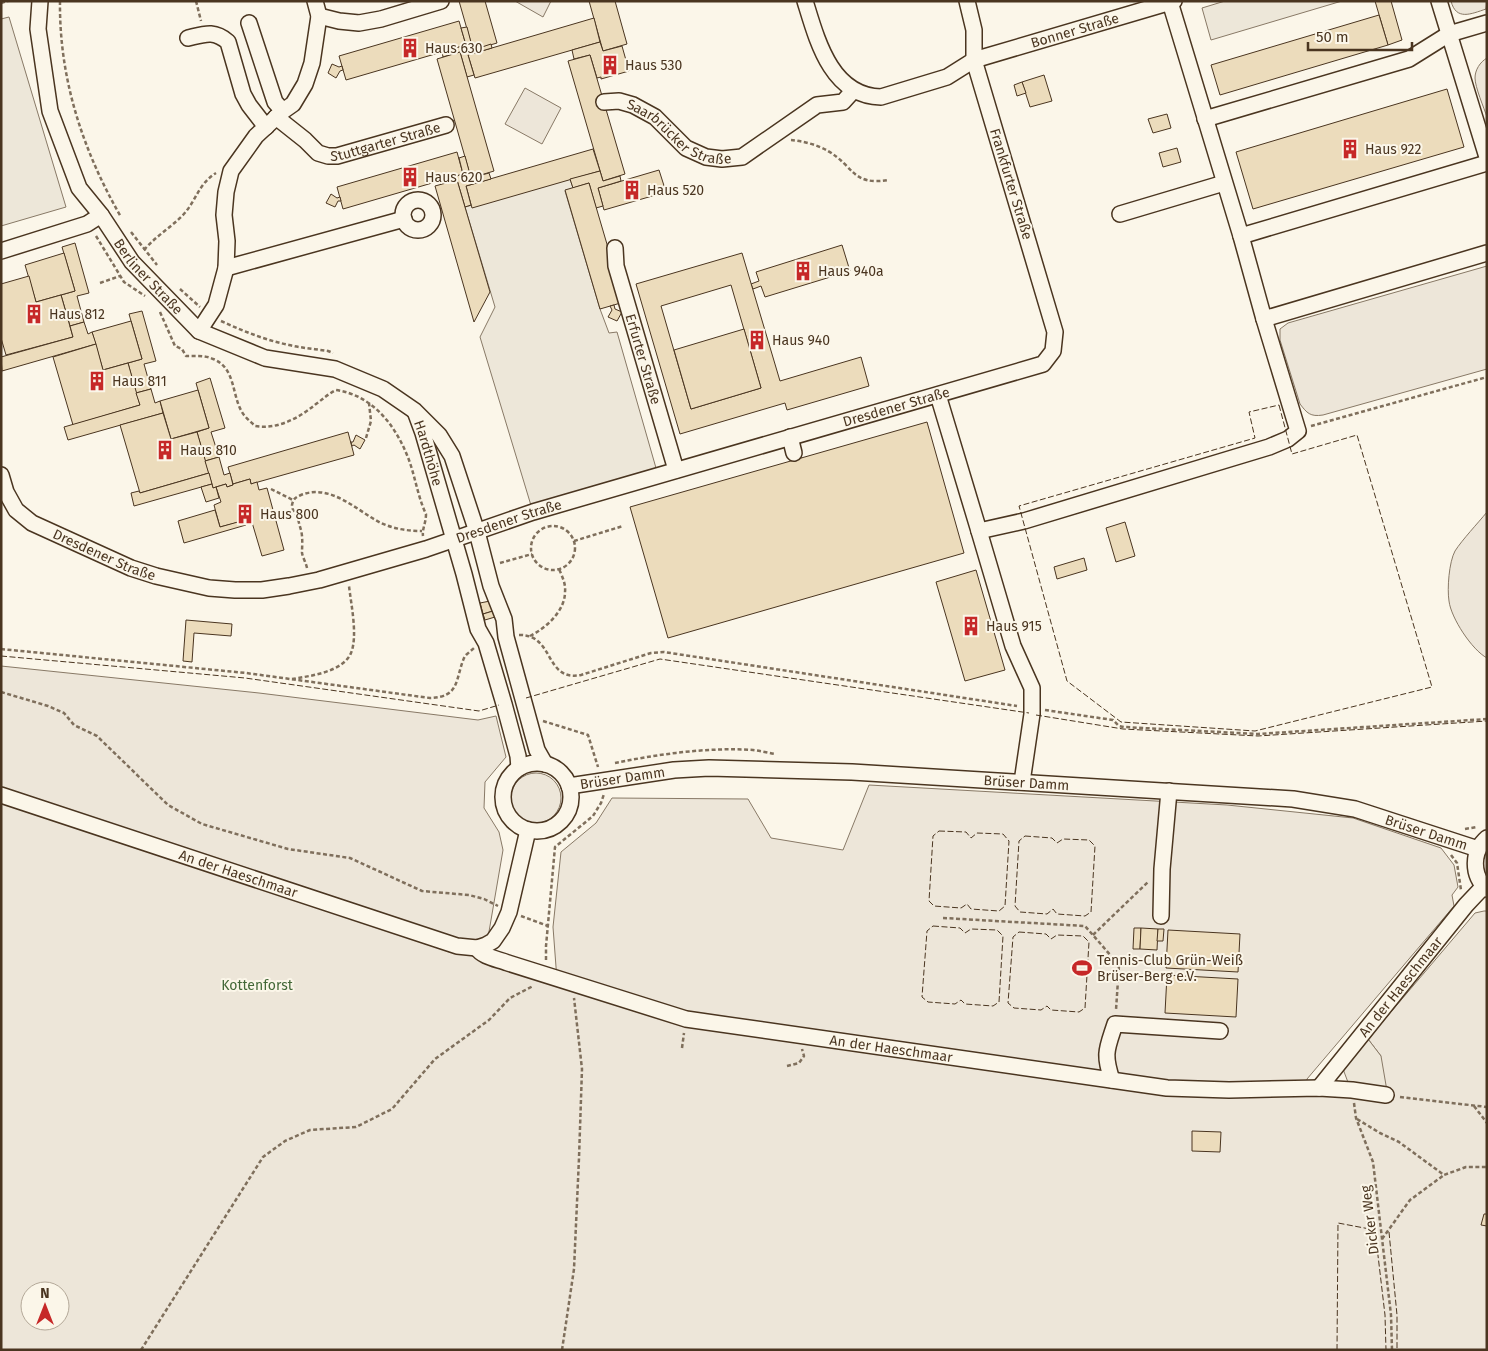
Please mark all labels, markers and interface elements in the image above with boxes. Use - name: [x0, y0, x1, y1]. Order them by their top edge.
- street label: Bonner Straße: [1029, 9, 1121, 51]
- scale bar: [1308, 20, 1412, 52]
- text: 50 m: [1316, 28, 1349, 46]
- building icon: Haus 630: [399, 37, 421, 59]
- place label: Haus 630: [425, 40, 483, 57]
- building icon: Haus 530: [599, 54, 621, 76]
- place label: Haus 530: [625, 57, 682, 74]
- street label: Saarbrücker Straße: [625, 95, 732, 168]
- street label: Stuttgarter Straße: [330, 119, 442, 165]
- street label: Frankfurter Straße: [986, 126, 1036, 242]
- building icon: Haus 922: [1339, 138, 1361, 160]
- place label: Haus 922: [1365, 141, 1422, 158]
- building icon: Haus 620: [399, 166, 421, 188]
- place label: Haus 620: [425, 169, 483, 186]
- building icon: Haus 520: [621, 179, 643, 201]
- place label: Haus 520: [647, 182, 704, 199]
- street label: Berliner Straße: [110, 235, 187, 318]
- building icon: Haus 940a: [792, 260, 814, 282]
- place label: Haus 940a: [818, 263, 884, 280]
- building icon: Haus 812: [23, 303, 45, 325]
- place label: Haus 812: [49, 306, 105, 323]
- street label: Erfurter Straße: [622, 312, 665, 406]
- building icon: Haus 940: [746, 329, 768, 351]
- place label: Haus 940: [772, 332, 830, 349]
- building icon: Haus 811: [86, 370, 108, 392]
- place label: Haus 811: [112, 373, 167, 390]
- street label: Dresdener Straße: [841, 383, 952, 430]
- street label: Hardthöhe: [410, 418, 446, 488]
- building icon: Haus 810: [154, 439, 176, 461]
- place label: Haus 810: [180, 442, 237, 459]
- street label: Dresdener Straße: [454, 496, 564, 547]
- building icon: Haus 800: [234, 503, 256, 525]
- place label: Haus 800: [260, 506, 319, 523]
- street label: Dresdener Straße: [50, 525, 158, 584]
- building icon: Haus 915: [960, 615, 982, 637]
- place label: Haus 915: [986, 618, 1042, 635]
- street label: Brüser Damm: [579, 763, 666, 793]
- street label: Brüser Damm: [983, 772, 1070, 794]
- street label: Brüser Damm: [1383, 811, 1470, 854]
- street label: An der Haeschmaar: [177, 846, 300, 901]
- street label: An der Haeschmaar: [1355, 933, 1446, 1040]
- place label: Tennis-Club Grün-Weiß Brüser-Berg e.V.: [1097, 952, 1243, 985]
- sports icon: Tennis-Club Grün-Weiß Brüser-Berg e.V.: [1071, 957, 1093, 979]
- park label: Kottenforst: [221, 977, 294, 994]
- street label: An der Haeschmaar: [829, 1031, 954, 1066]
- street label: Dicker Weg: [1357, 1184, 1383, 1256]
- north arrow: [20, 1281, 70, 1331]
- text: N: [40, 1285, 50, 1302]

